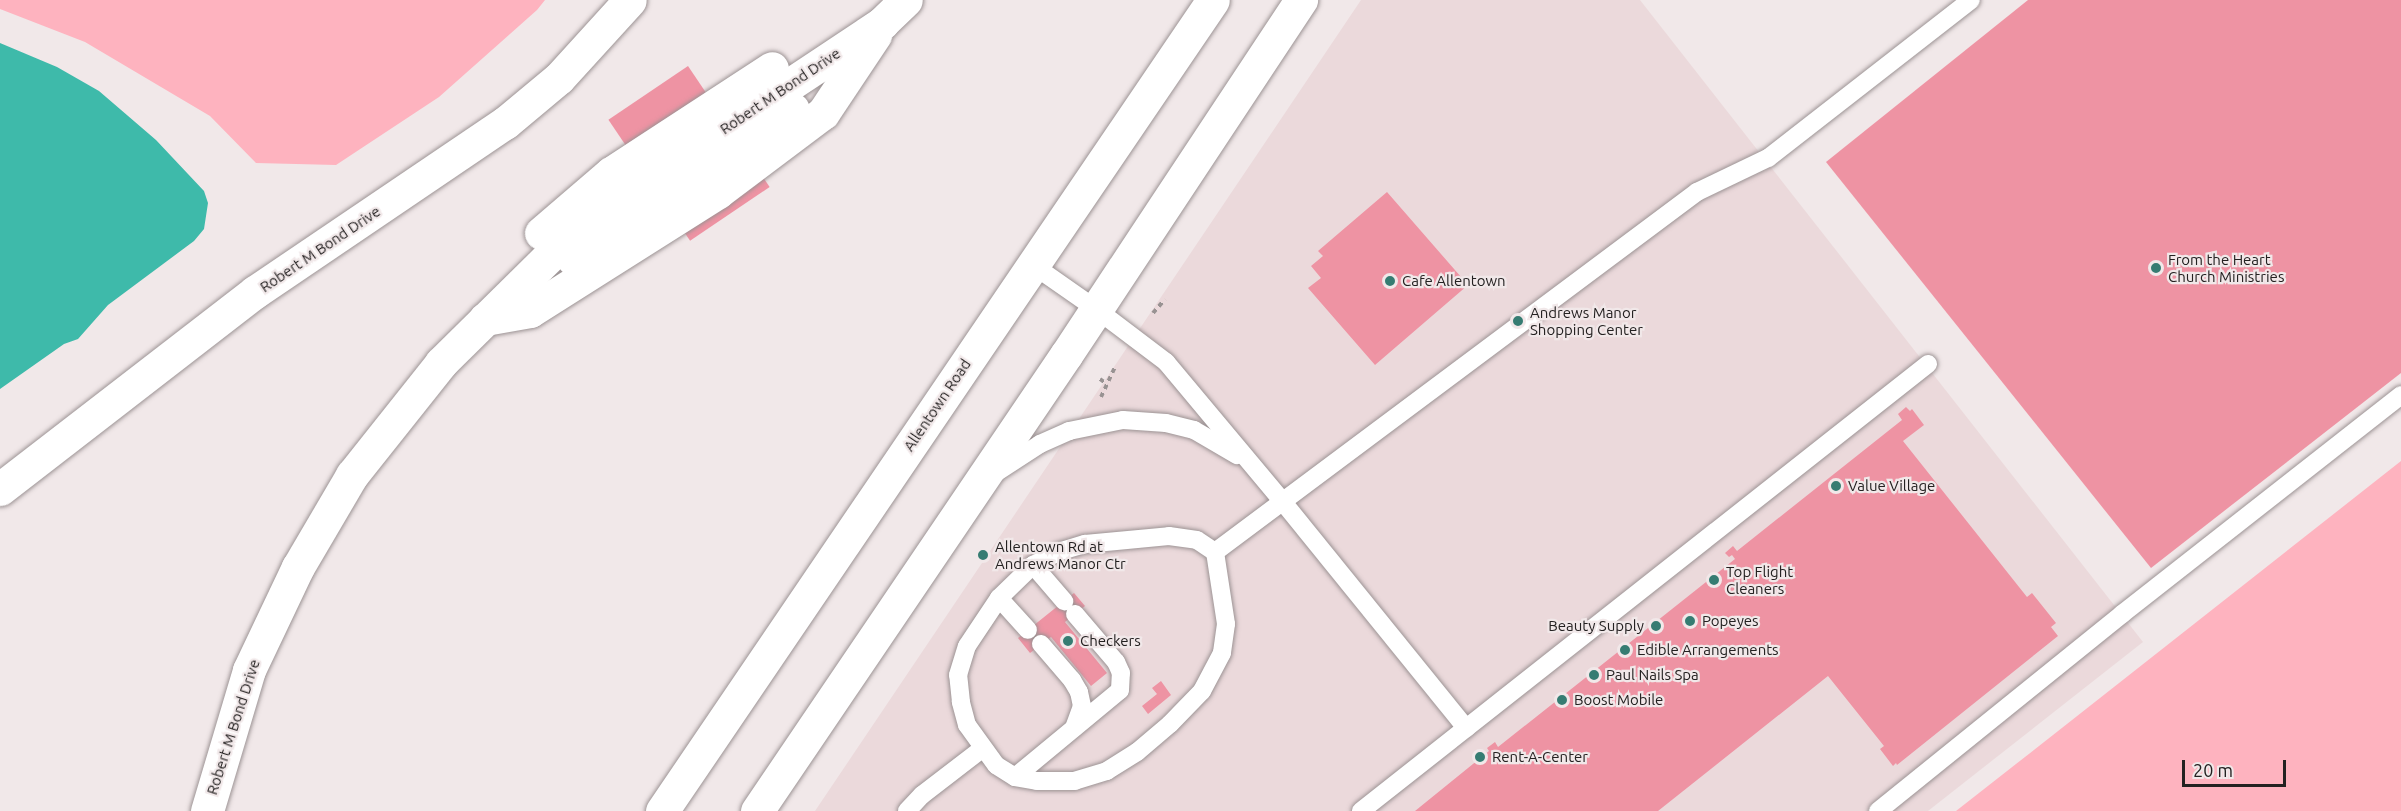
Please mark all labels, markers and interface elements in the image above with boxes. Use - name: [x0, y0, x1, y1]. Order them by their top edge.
- street label: Robert M Bond Drive: [716, 44, 844, 138]
- street label: Robert M Bond Drive: [256, 202, 384, 296]
- place label: From the Heart Church Ministries: [2168, 250, 2284, 285]
- marker: From the Heart Church Ministries: [2149, 261, 2163, 275]
- place label: Cafe Allentown: [1402, 272, 1506, 290]
- marker: Cafe Allentown: [1383, 274, 1397, 288]
- place label: Andrews Manor Shopping Center: [1530, 303, 1643, 338]
- marker: Andrews Manor Shopping Center: [1511, 314, 1525, 328]
- street label: Allentown Road: [900, 355, 974, 455]
- place label: Value Village: [1848, 477, 1935, 495]
- marker: Value Village: [1829, 479, 1843, 493]
- place label: Allentown Rd at Andrews Manor Ctr: [995, 537, 1126, 572]
- marker: Allentown Rd at Andrews Manor Ctr: [976, 548, 990, 562]
- place label: Top Flight Cleaners: [1726, 562, 1793, 597]
- marker: Top Flight Cleaners: [1707, 573, 1721, 587]
- place label: Popeyes: [1702, 612, 1759, 630]
- marker: Popeyes: [1683, 614, 1697, 628]
- place label: Beauty Supply: [1548, 617, 1644, 635]
- marker: Beauty Supply: [1649, 619, 1663, 633]
- place label: Checkers: [1080, 632, 1141, 650]
- marker: Checkers: [1061, 634, 1075, 648]
- place label: Edible Arrangements: [1637, 641, 1779, 659]
- marker: Edible Arrangements: [1618, 643, 1632, 657]
- street label: Robert M Bond Drive: [203, 657, 263, 797]
- place label: Paul Nails Spa: [1606, 666, 1699, 684]
- marker: Paul Nails Spa: [1587, 668, 1601, 682]
- place label: Boost Mobile: [1574, 691, 1663, 709]
- marker: Boost Mobile: [1555, 693, 1569, 707]
- place label: Rent-A-Center: [1492, 748, 1588, 766]
- scale bar: [2185, 748, 2288, 786]
- marker: Rent-A-Center: [1473, 750, 1487, 764]
- text: 20 m: [2193, 760, 2233, 780]

